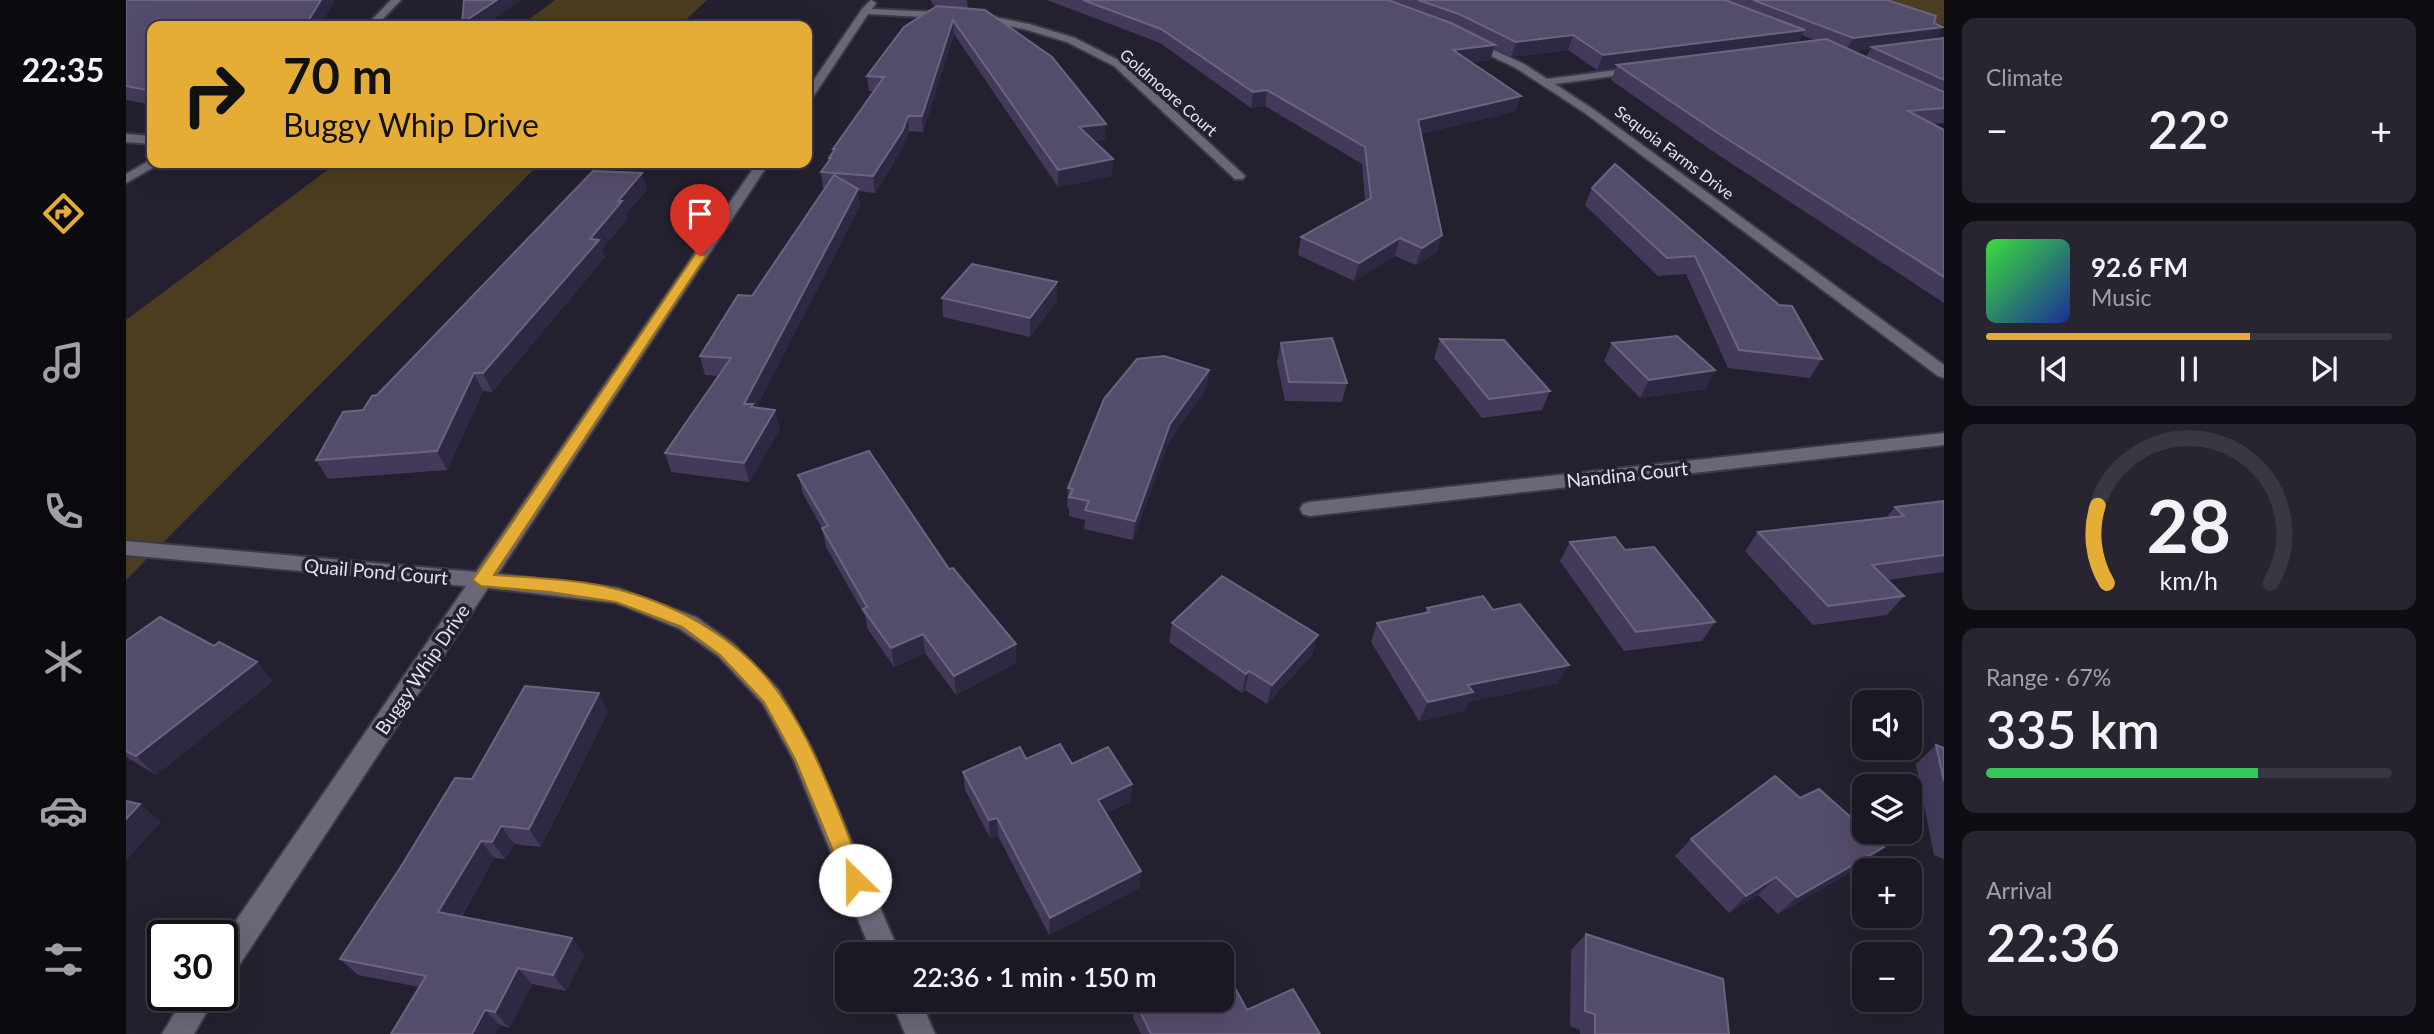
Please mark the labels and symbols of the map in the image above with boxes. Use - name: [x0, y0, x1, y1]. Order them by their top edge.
- street label: Goldmoore Court: [1116, 45, 1222, 140]
- street label: Sequoia Farms Drive: [1612, 101, 1738, 203]
- pin: [670, 184, 730, 256]
- street label: Nandina Court: [1565, 456, 1689, 492]
- street label: Quail Pond Court: [303, 553, 449, 589]
- street label: Buggy Whip Drive: [370, 600, 474, 738]
- position arrow: [818, 843, 892, 917]
- speed limit sign: 30: [147, 920, 238, 1011]

